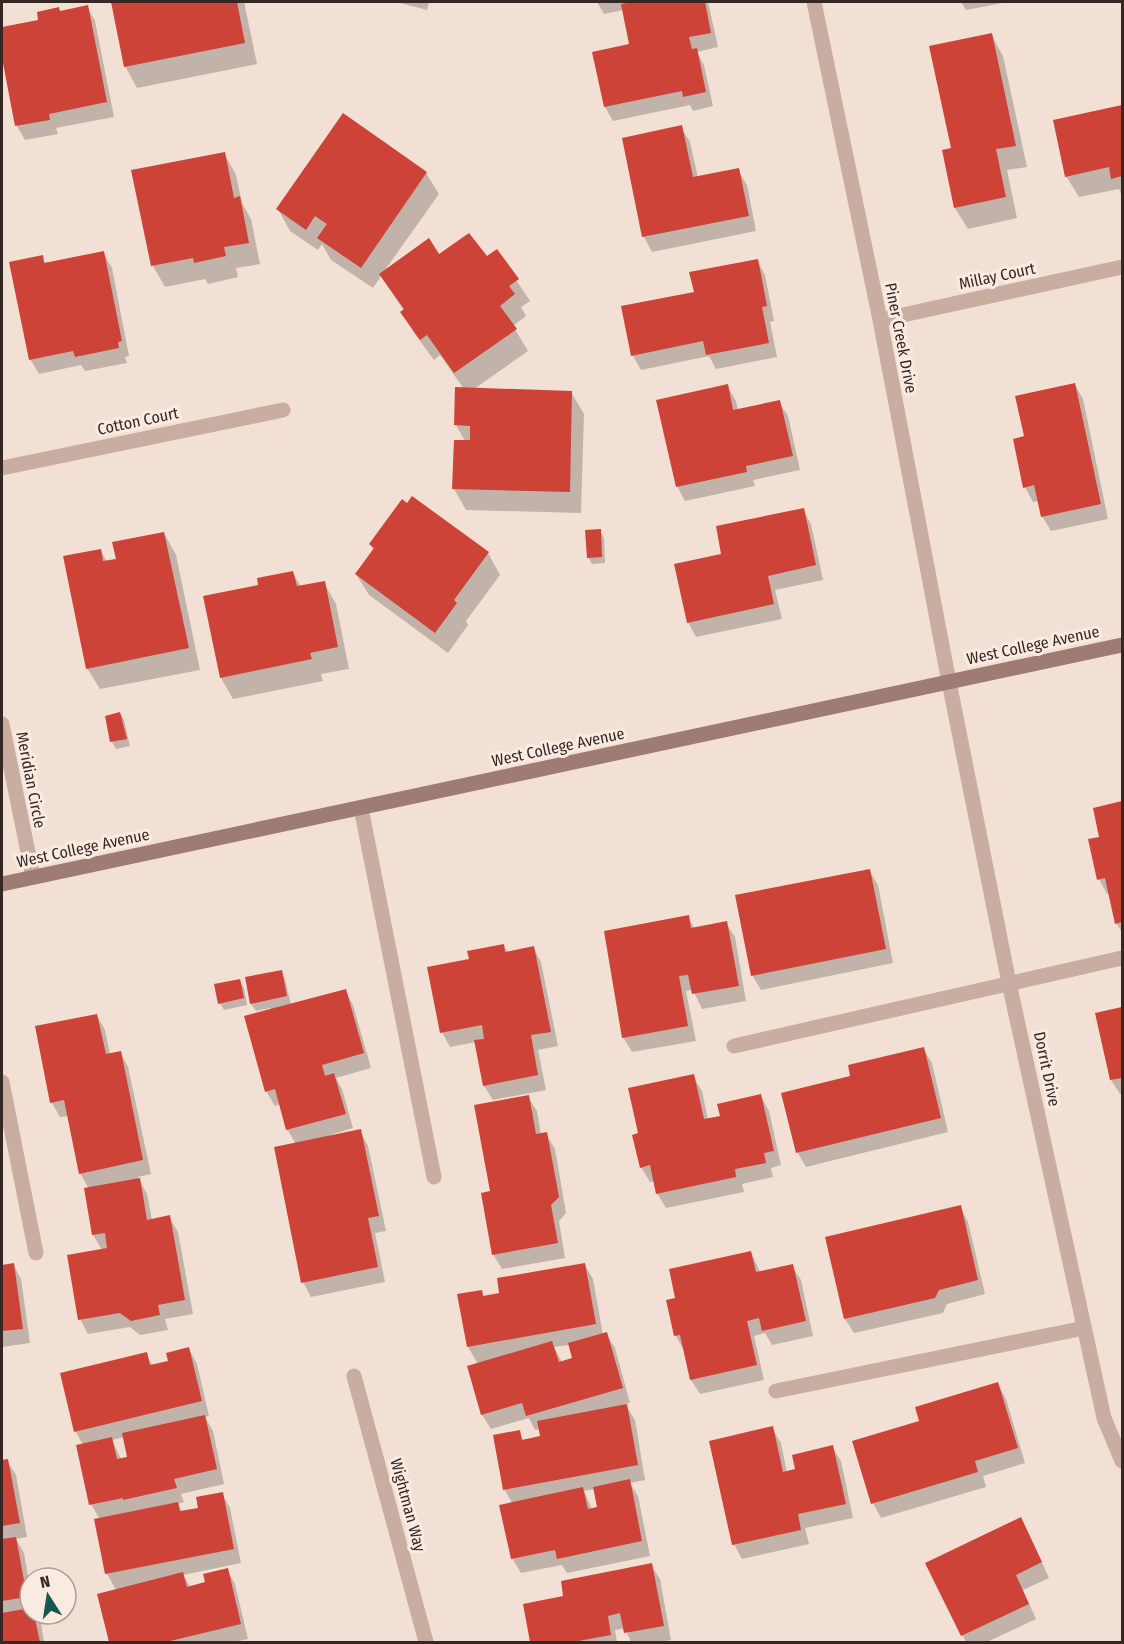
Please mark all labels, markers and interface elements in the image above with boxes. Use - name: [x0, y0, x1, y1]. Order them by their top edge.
- street label: Millay Court: [957, 258, 1038, 293]
- street label: Piner Creek Drive: [881, 281, 921, 395]
- street label: Cotton Court: [96, 403, 181, 439]
- street label: West College Avenue: [965, 622, 1101, 668]
- street label: West College Avenue: [490, 724, 626, 770]
- street label: Meridian Circle: [12, 730, 50, 830]
- street label: West College Avenue: [15, 825, 151, 871]
- street label: Dorrit Drive: [1030, 1030, 1064, 1108]
- street label: Wightman Way: [386, 1456, 430, 1555]
- north arrow: [18, 1566, 78, 1626]
- text: N: [38, 1572, 52, 1592]

